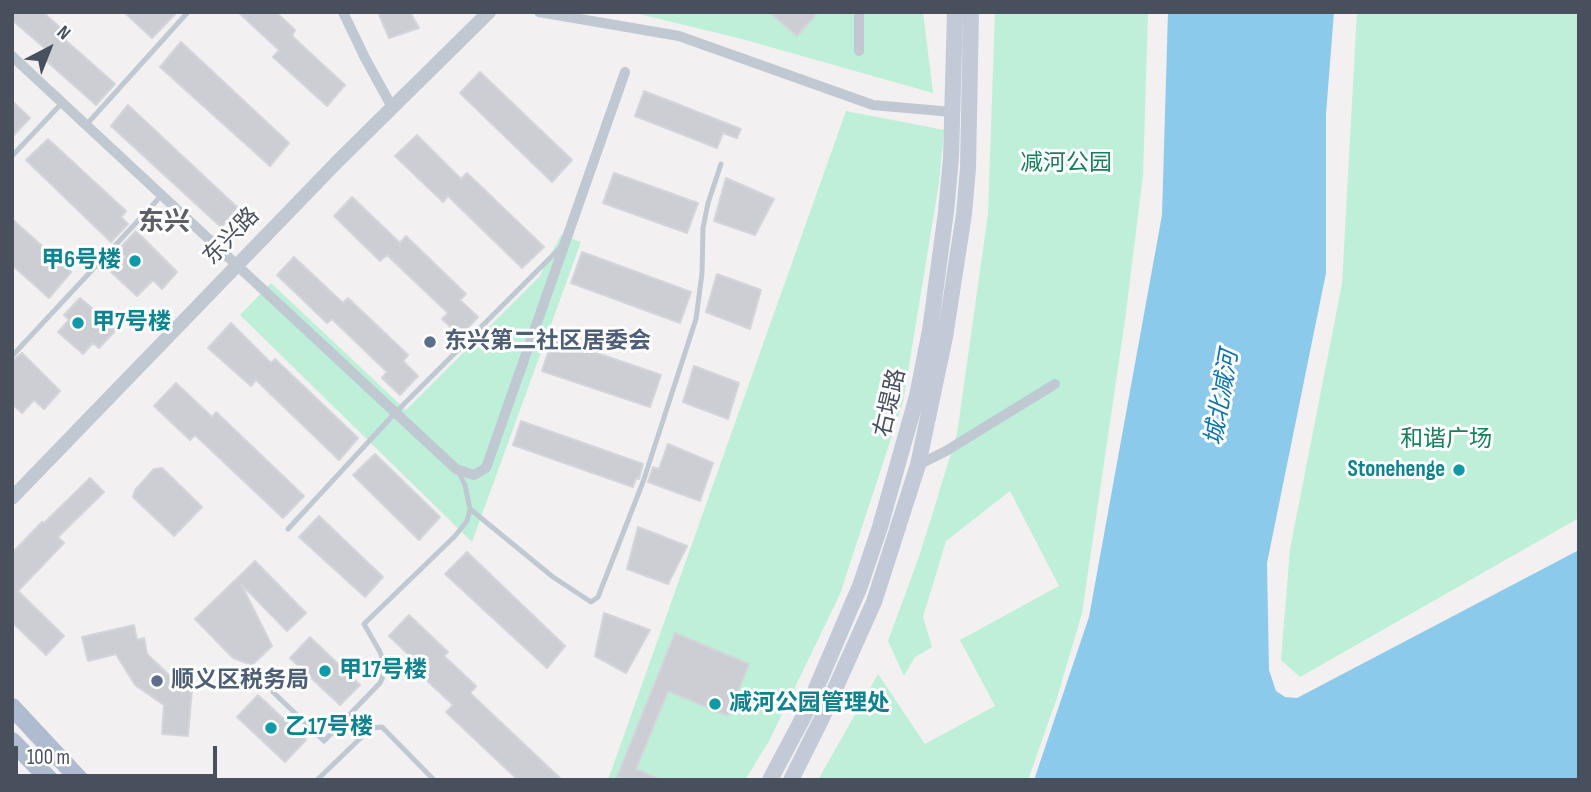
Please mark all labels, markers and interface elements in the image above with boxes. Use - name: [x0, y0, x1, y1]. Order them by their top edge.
- north arrow: [14, 14, 84, 84]
- text: N: [52, 21, 75, 45]
- park label: 减河公园: [1020, 150, 1112, 178]
- street label: 东兴路: [198, 203, 266, 271]
- district label: 东兴: [138, 207, 190, 239]
- place label: 甲6号楼: [41, 247, 121, 275]
- marker: 甲6号楼: [127, 253, 143, 269]
- place label: 甲7号楼: [92, 309, 171, 337]
- marker: 甲7号楼: [70, 315, 86, 331]
- place label: 东兴第二社区居委会: [444, 328, 651, 356]
- marker: 东兴第二社区居委会: [422, 334, 438, 350]
- water label: 城北减河: [1200, 348, 1246, 448]
- street label: 右堤路: [870, 366, 912, 440]
- park label: 和谐广场: [1400, 426, 1492, 454]
- place label: Stonehenge: [1347, 456, 1445, 484]
- marker: Stonehenge: [1451, 462, 1467, 478]
- place label: 甲17号楼: [339, 657, 427, 685]
- marker: 甲17号楼: [317, 663, 333, 679]
- place label: 顺义区税务局: [171, 667, 309, 695]
- marker: 顺义区税务局: [149, 673, 165, 689]
- place label: 减河公园管理处: [729, 690, 890, 718]
- marker: 减河公园管理处: [707, 696, 723, 712]
- place label: 乙17号楼: [285, 714, 373, 742]
- marker: 乙17号楼: [263, 720, 279, 736]
- scale bar: [18, 732, 220, 776]
- text: 100 m: [27, 745, 70, 770]

